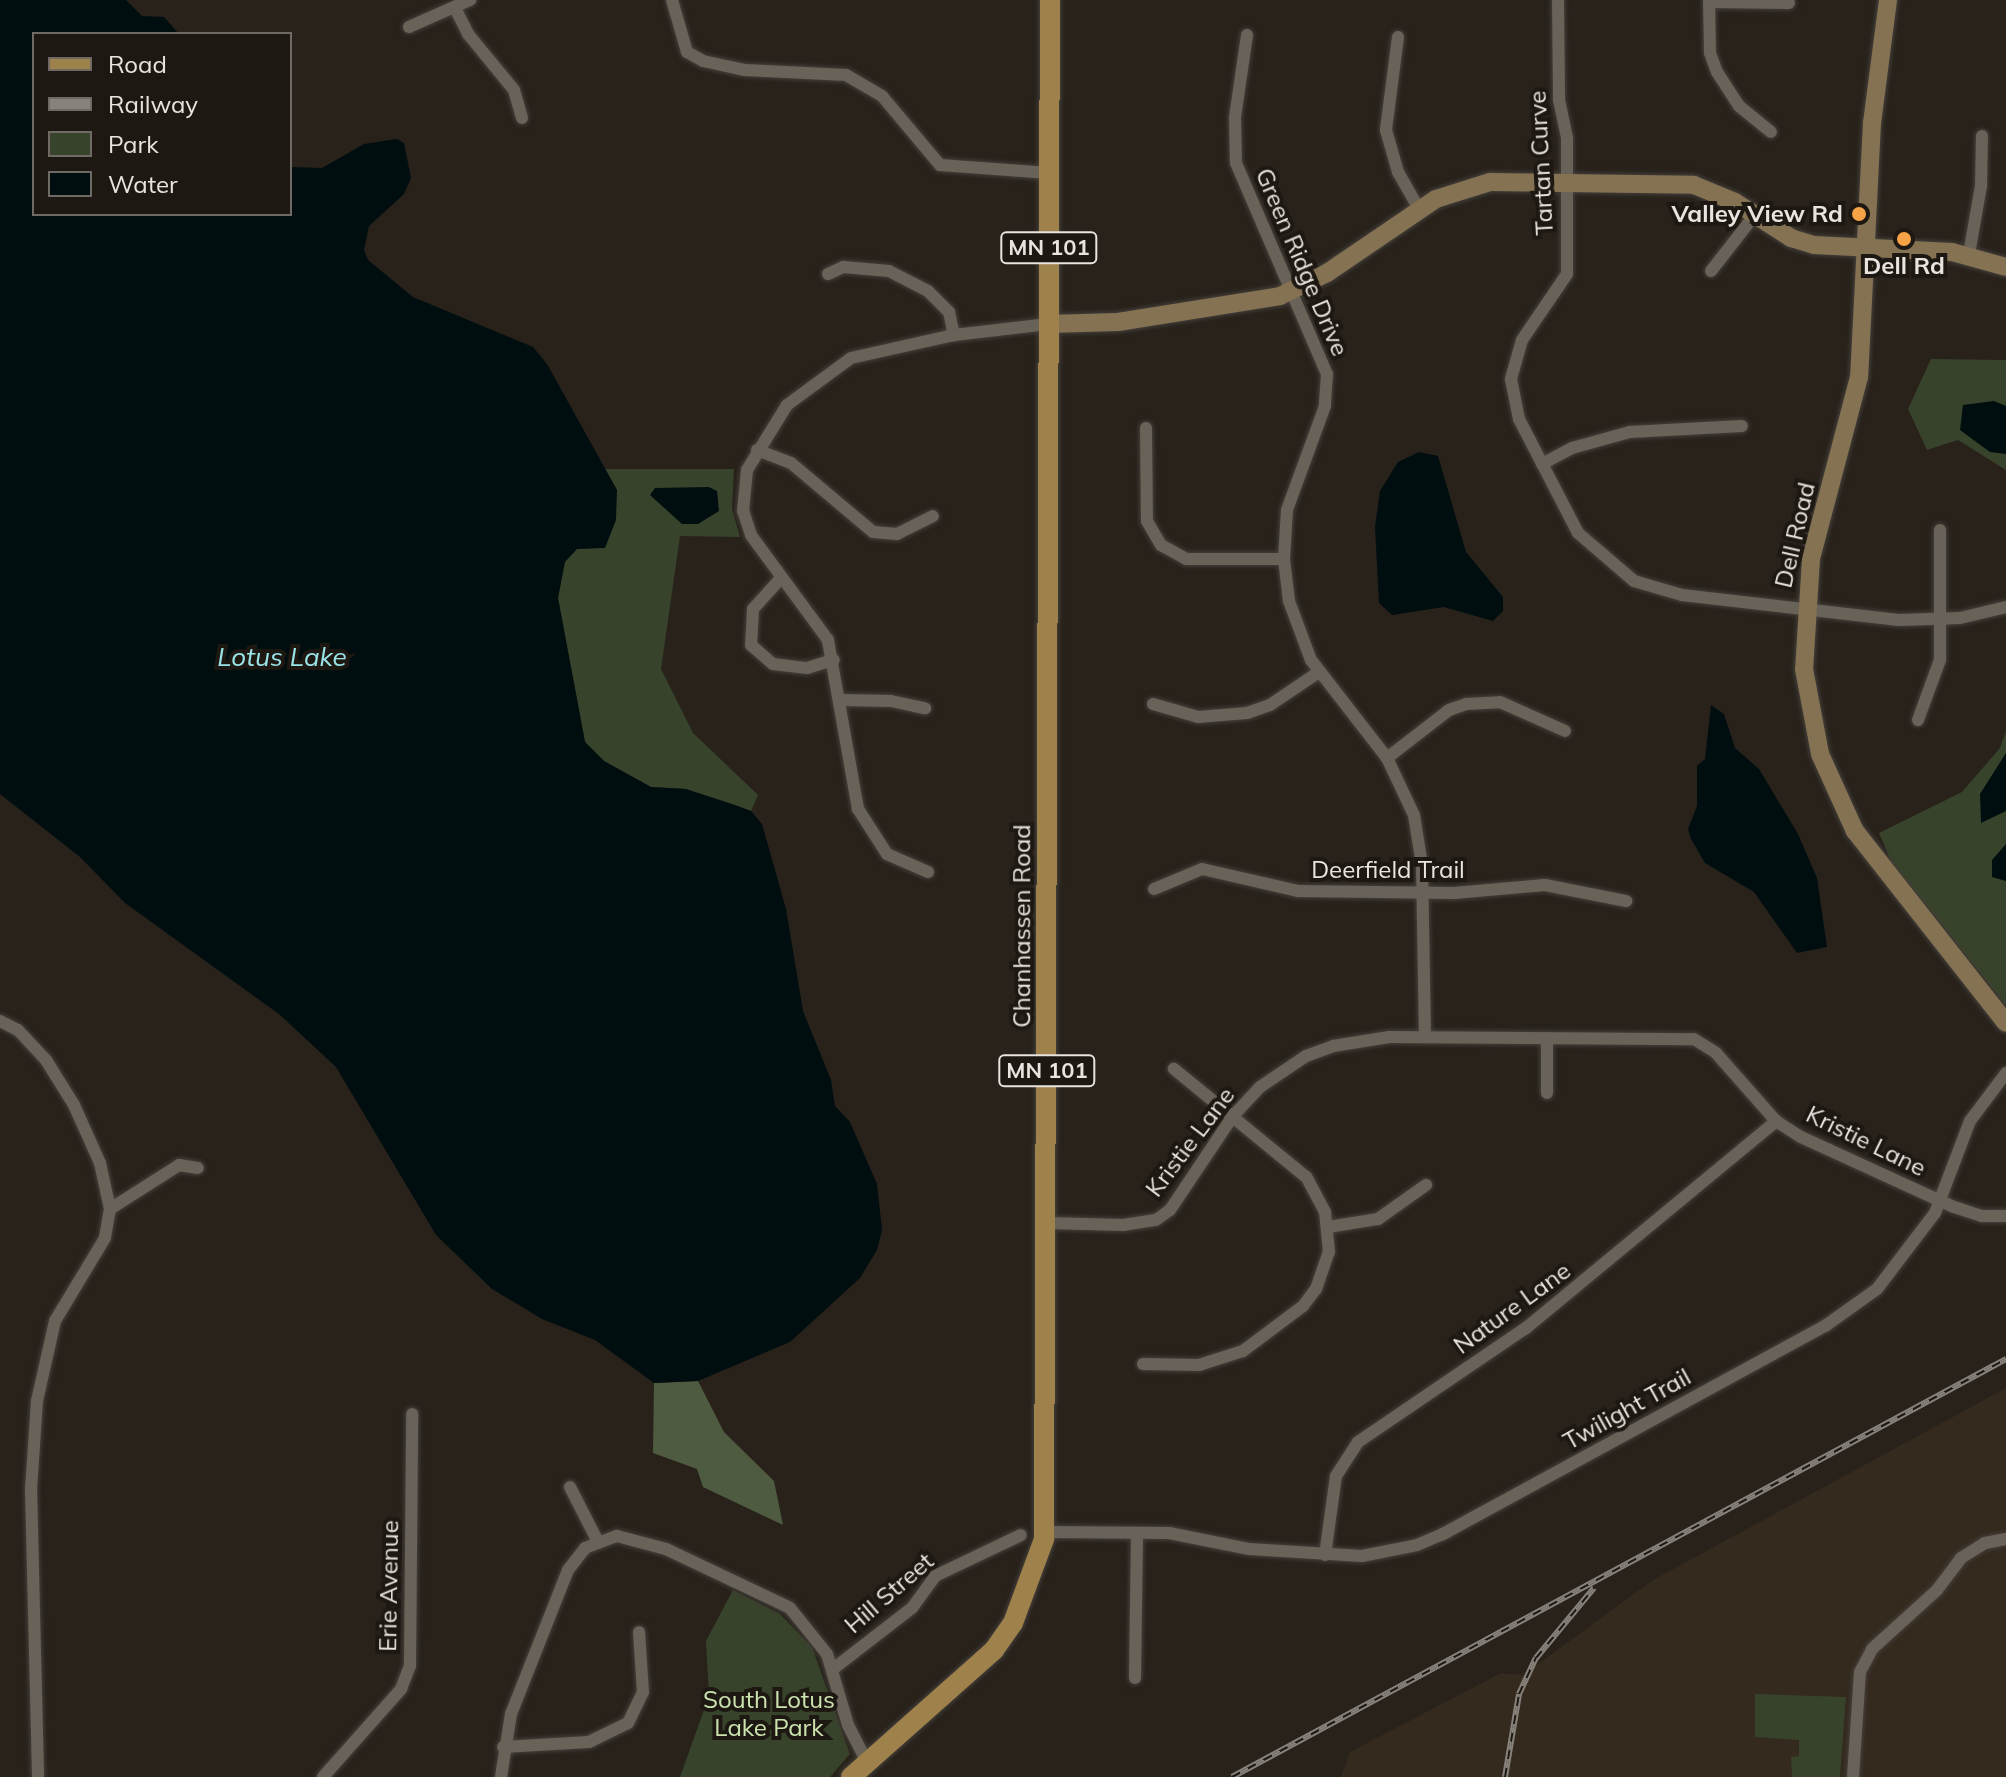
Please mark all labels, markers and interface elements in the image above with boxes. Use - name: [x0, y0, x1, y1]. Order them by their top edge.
- legend: [32, 32, 292, 216]
- text: Road: [108, 49, 167, 79]
- text: Railway: [108, 89, 198, 119]
- street label: Tartan Curve: [1523, 90, 1559, 236]
- text: Park: [108, 129, 159, 159]
- street label: Green Ridge Drive: [1249, 164, 1355, 360]
- text: Water: [108, 169, 178, 199]
- place label: Valley View Rd: [1671, 200, 1843, 228]
- marker: Valley View Rd: [1850, 205, 1868, 223]
- road number: MN 101: [999, 230, 1099, 266]
- marker: Dell Rd: [1895, 230, 1913, 248]
- place label: Dell Rd: [1863, 252, 1945, 280]
- street label: Dell Road: [1769, 479, 1821, 591]
- water label: Lotus Lake: [217, 641, 347, 673]
- street label: Chanhassen Road: [1008, 824, 1036, 1028]
- street label: Deerfield Trail: [1311, 856, 1465, 884]
- road number: MN 101: [997, 1053, 1097, 1089]
- street label: Kristie Lane: [1140, 1082, 1240, 1202]
- street label: Kristie Lane: [1802, 1100, 1930, 1182]
- street label: Nature Lane: [1448, 1256, 1576, 1360]
- street label: Twilight Trail: [1558, 1362, 1696, 1456]
- street label: Erie Avenue: [373, 1520, 405, 1652]
- street label: Hill Street: [839, 1547, 939, 1639]
- park label: South Lotus Lake Park: [703, 1686, 835, 1742]

